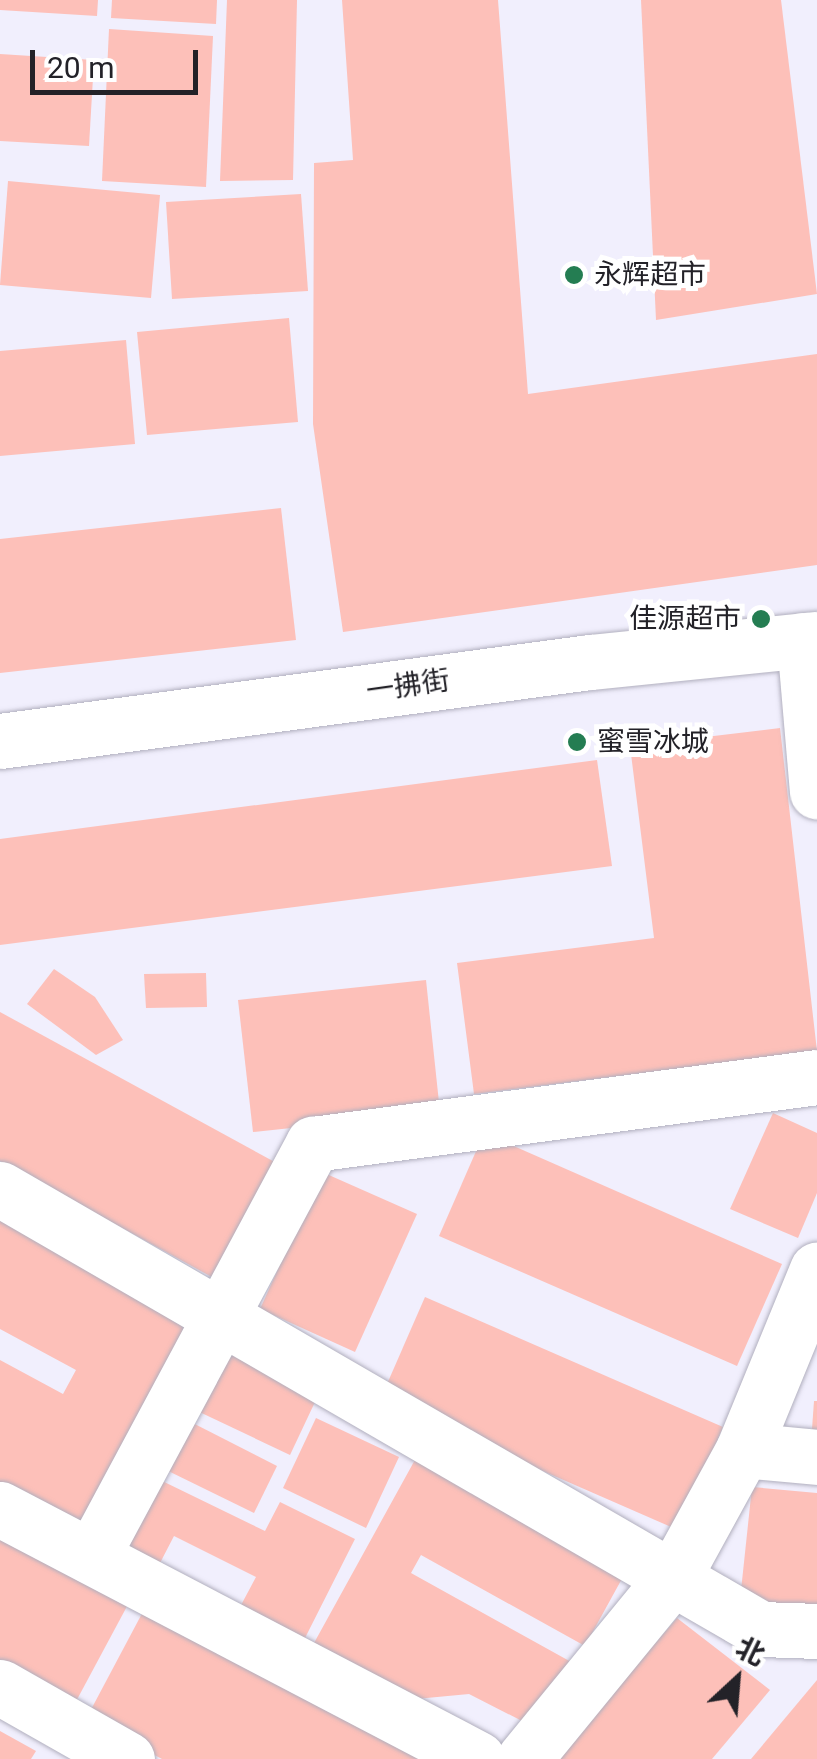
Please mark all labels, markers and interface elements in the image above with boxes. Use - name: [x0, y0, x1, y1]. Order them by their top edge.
- scale bar: [35, 30, 202, 92]
- text: 20 m: [47, 50, 114, 85]
- place label: 永辉超市: [594, 258, 706, 292]
- marker: 永辉超市: [563, 264, 585, 286]
- place label: 佳源超市: [629, 602, 741, 636]
- marker: 佳源超市: [750, 608, 772, 630]
- street label: 一拂街: [364, 664, 452, 708]
- place label: 蜜雪冰城: [597, 725, 709, 759]
- marker: 蜜雪冰城: [566, 731, 588, 753]
- north arrow: [687, 1629, 787, 1729]
- text: 北: [731, 1631, 770, 1673]

